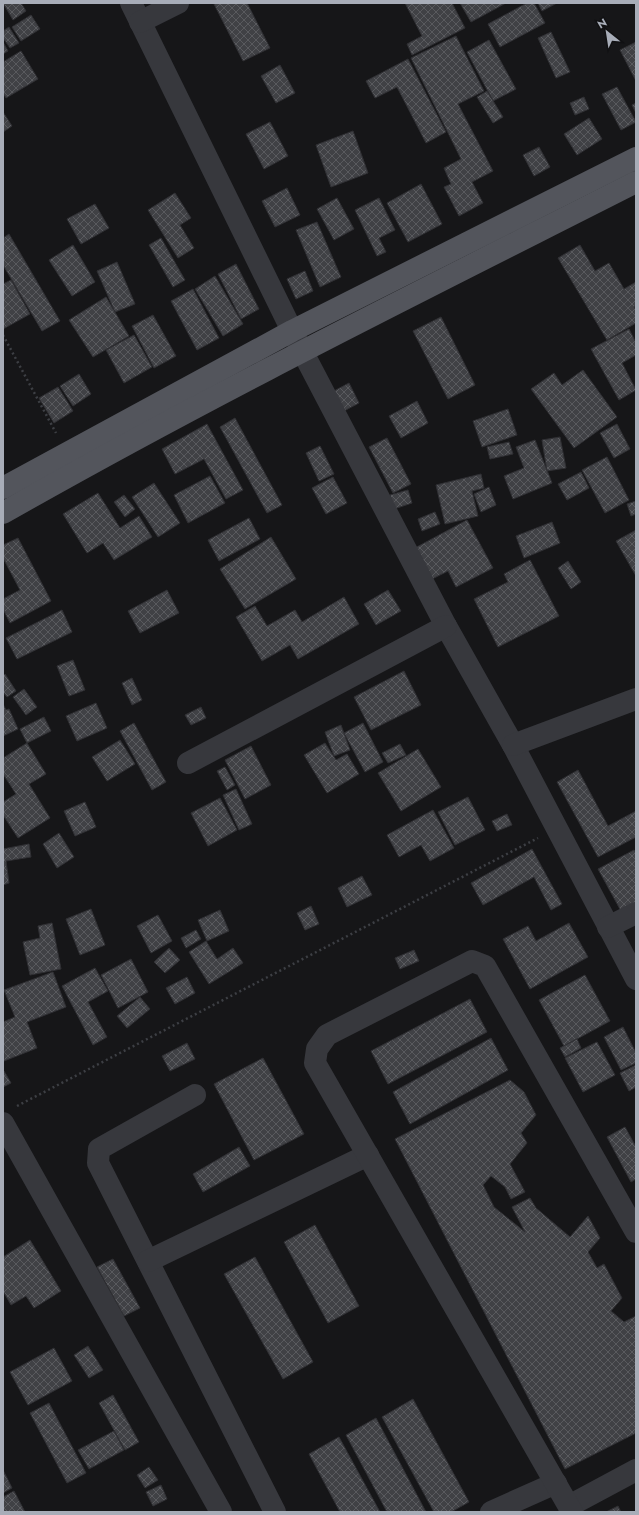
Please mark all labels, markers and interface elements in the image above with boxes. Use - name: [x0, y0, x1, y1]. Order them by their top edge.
- north arrow: [587, 12, 627, 52]
- text: N: [594, 14, 610, 32]

